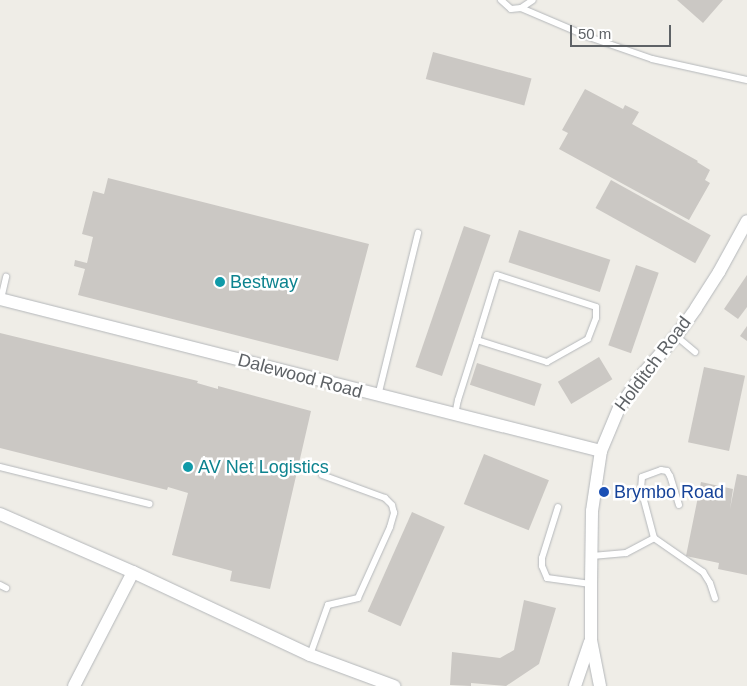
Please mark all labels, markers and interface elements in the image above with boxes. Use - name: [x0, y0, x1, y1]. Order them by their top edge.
- scale bar: [572, 15, 673, 47]
- text: 50 m: [578, 25, 611, 42]
- place label: Bestway: [230, 271, 298, 293]
- marker: Bestway: [214, 276, 226, 288]
- street label: Holditch Road: [610, 312, 696, 416]
- street label: Dalewood Road: [235, 349, 365, 403]
- place label: AV Net Logistics: [198, 456, 329, 478]
- marker: AV Net Logistics: [182, 461, 194, 473]
- place label: Brymbo Road: [614, 481, 724, 503]
- marker: Brymbo Road: [598, 486, 610, 498]

